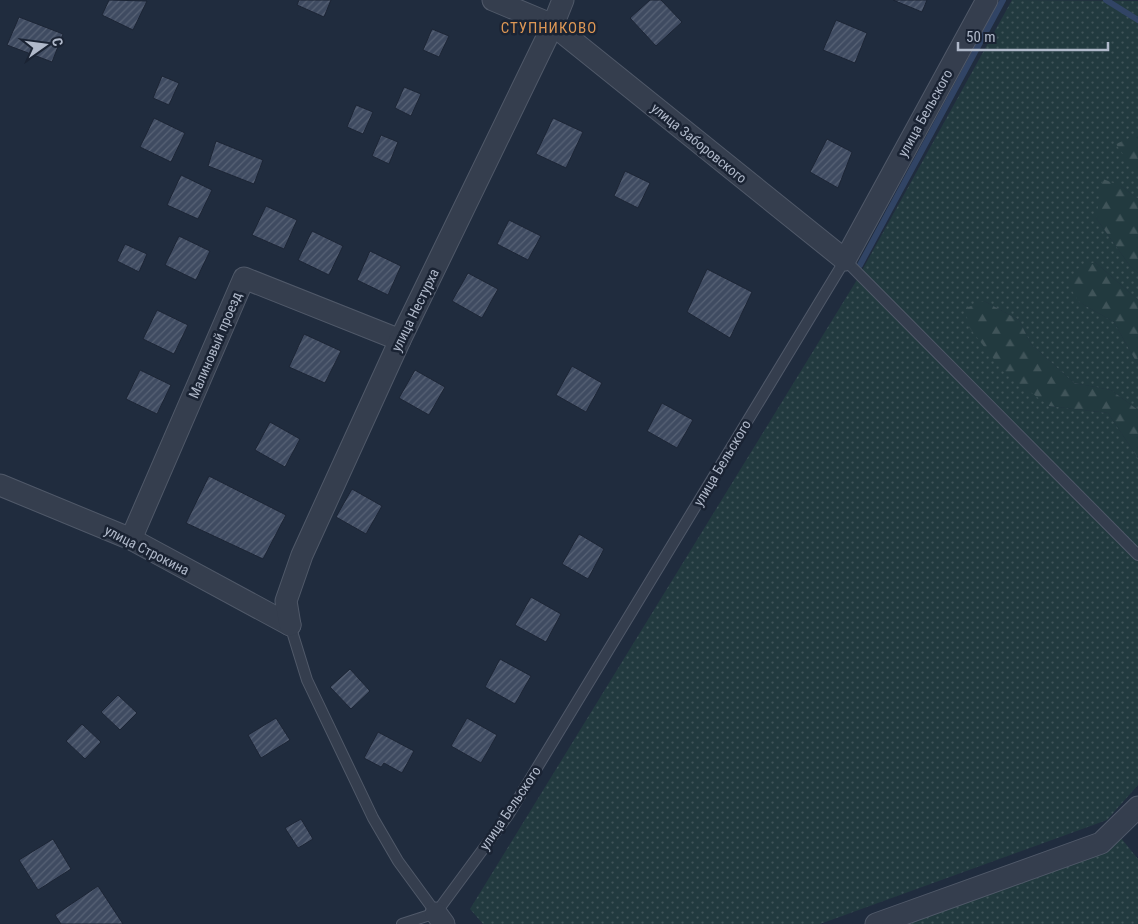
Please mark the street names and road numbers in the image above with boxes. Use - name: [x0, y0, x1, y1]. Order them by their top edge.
- street label: улица Бельского: [894, 67, 956, 159]
- street label: улица Заборовского: [648, 100, 750, 186]
- street label: улица Нестурха: [388, 266, 442, 354]
- street label: Малиновый проезд: [185, 289, 245, 401]
- street label: улица Бельского: [690, 417, 754, 509]
- street label: улица Строкина: [102, 522, 192, 578]
- street label: улица Бельского: [476, 763, 544, 853]

